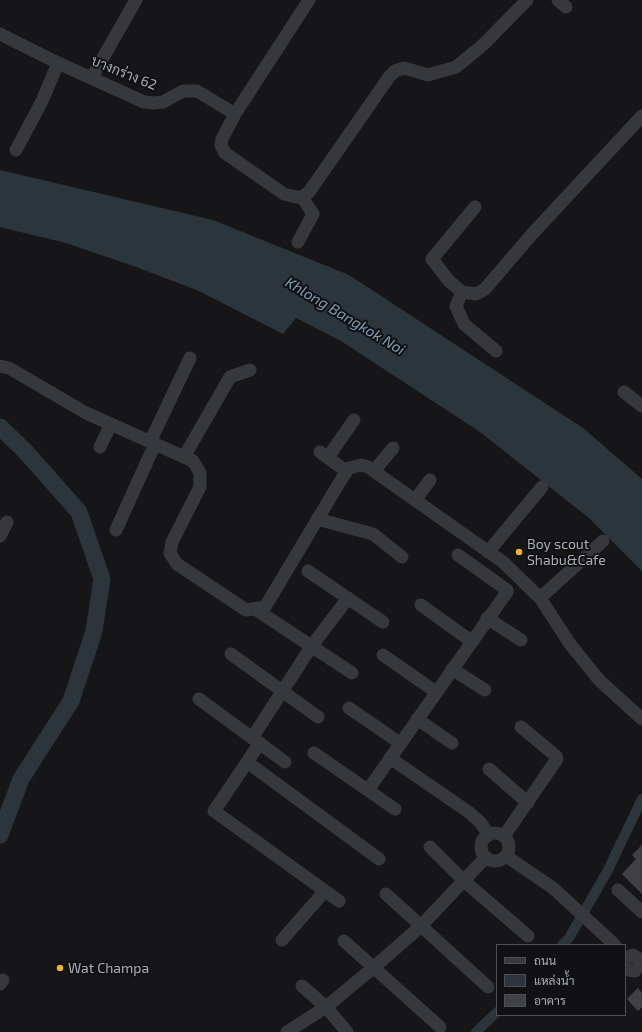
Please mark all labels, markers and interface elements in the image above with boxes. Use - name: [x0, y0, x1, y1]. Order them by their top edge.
- street label: บางกร่าง 62: [89, 52, 159, 94]
- water label: Khlong Bangkok Noi: [282, 273, 408, 359]
- place label: Boy scout Shabu&Cafe: [527, 536, 606, 568]
- marker: Boy scout Shabu&Cafe: [514, 547, 524, 557]
- legend: [496, 944, 626, 1016]
- text: ถนน: [534, 953, 556, 967]
- place label: Wat Champa: [68, 960, 149, 976]
- marker: Wat Champa: [55, 963, 65, 973]
- text: แหล่งน้ำ: [534, 973, 574, 987]
- text: อาคาร: [534, 993, 566, 1007]

